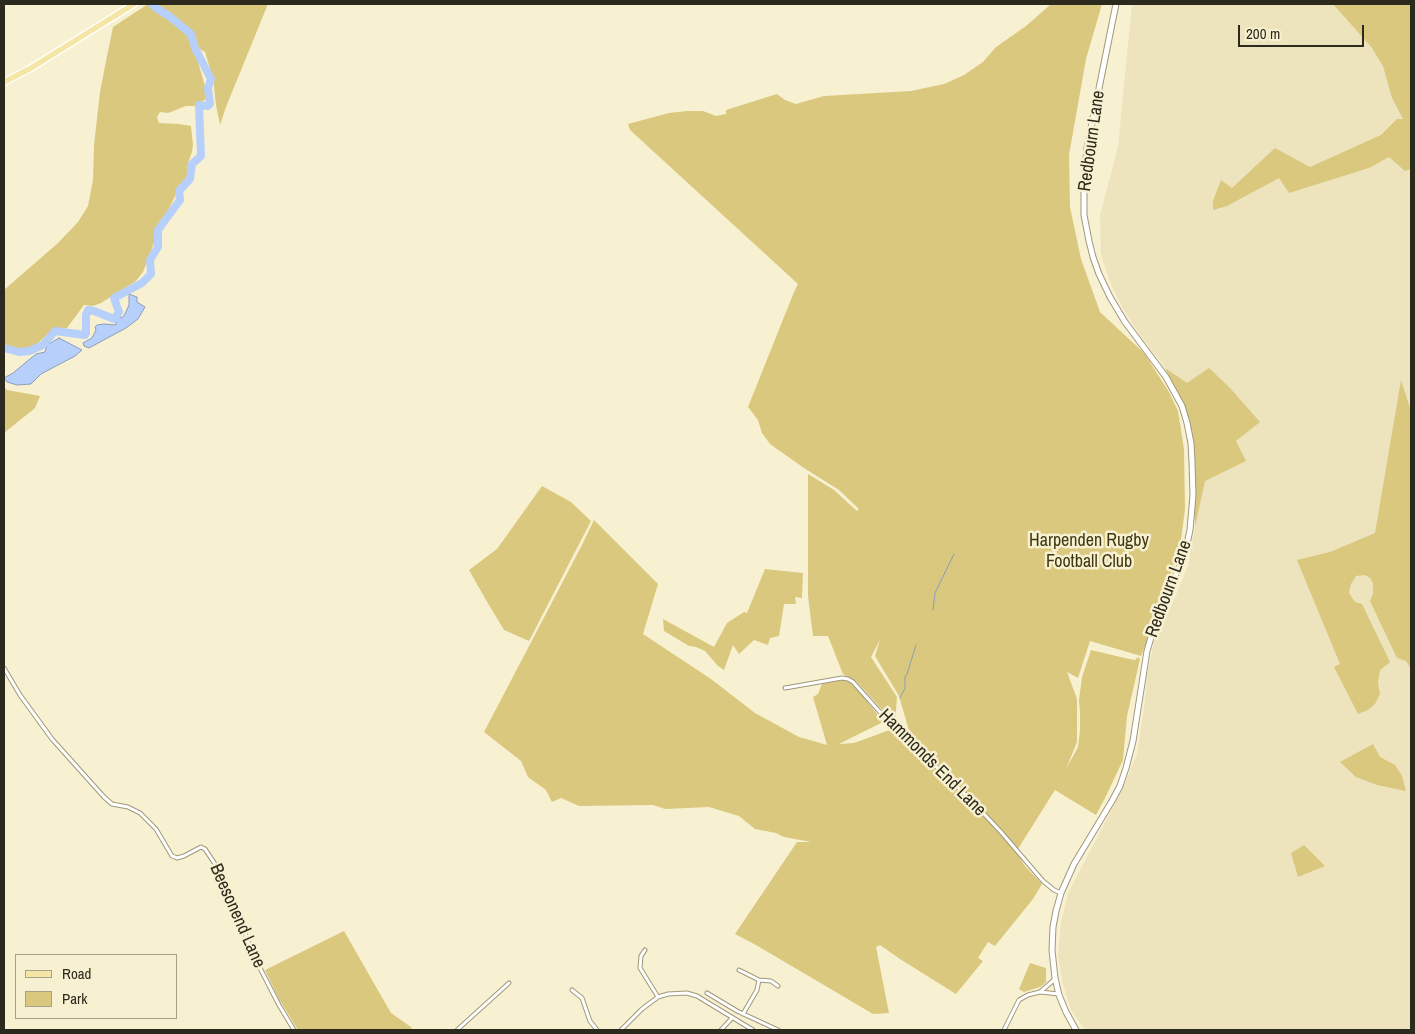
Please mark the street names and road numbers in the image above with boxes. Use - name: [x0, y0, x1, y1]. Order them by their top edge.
- street label: Redbourn Lane: [1074, 89, 1110, 193]
- street label: Redbourn Lane: [1141, 537, 1197, 641]
- street label: Hammonds End Lane: [874, 705, 990, 821]
- street label: Beesonend Lane: [204, 861, 270, 971]

